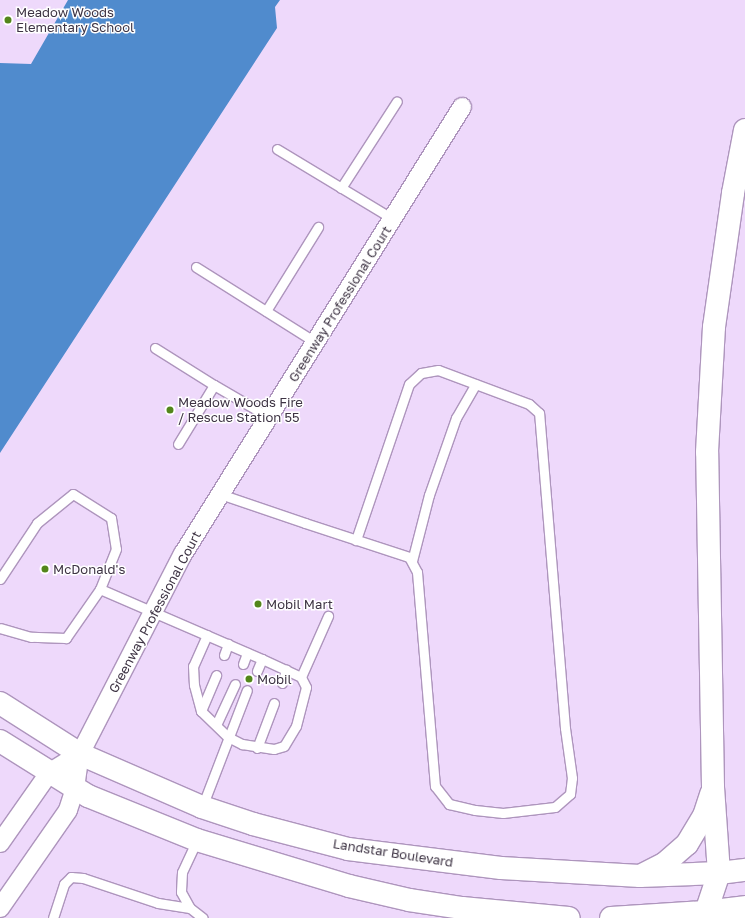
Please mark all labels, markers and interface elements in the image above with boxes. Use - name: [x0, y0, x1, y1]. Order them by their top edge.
- place label: Meadow Woods Elementary School: [16, 5, 134, 36]
- marker: Meadow Woods Elementary School: [3, 15, 13, 25]
- street label: Greenway Professional Court: [285, 223, 395, 385]
- place label: Meadow Woods Fire / Rescue Station 55: [178, 395, 303, 426]
- marker: Meadow Woods Fire / Rescue Station 55: [165, 405, 175, 415]
- street label: Greenway Professional Court: [106, 528, 204, 696]
- place label: McDonald's: [53, 561, 125, 577]
- marker: McDonald's: [40, 564, 50, 574]
- place label: Mobil Mart: [266, 596, 333, 612]
- marker: Mobil Mart: [253, 599, 263, 609]
- place label: Mobil: [257, 671, 292, 687]
- marker: Mobil: [244, 674, 254, 684]
- street label: Landstar Boulevard: [332, 836, 454, 870]

